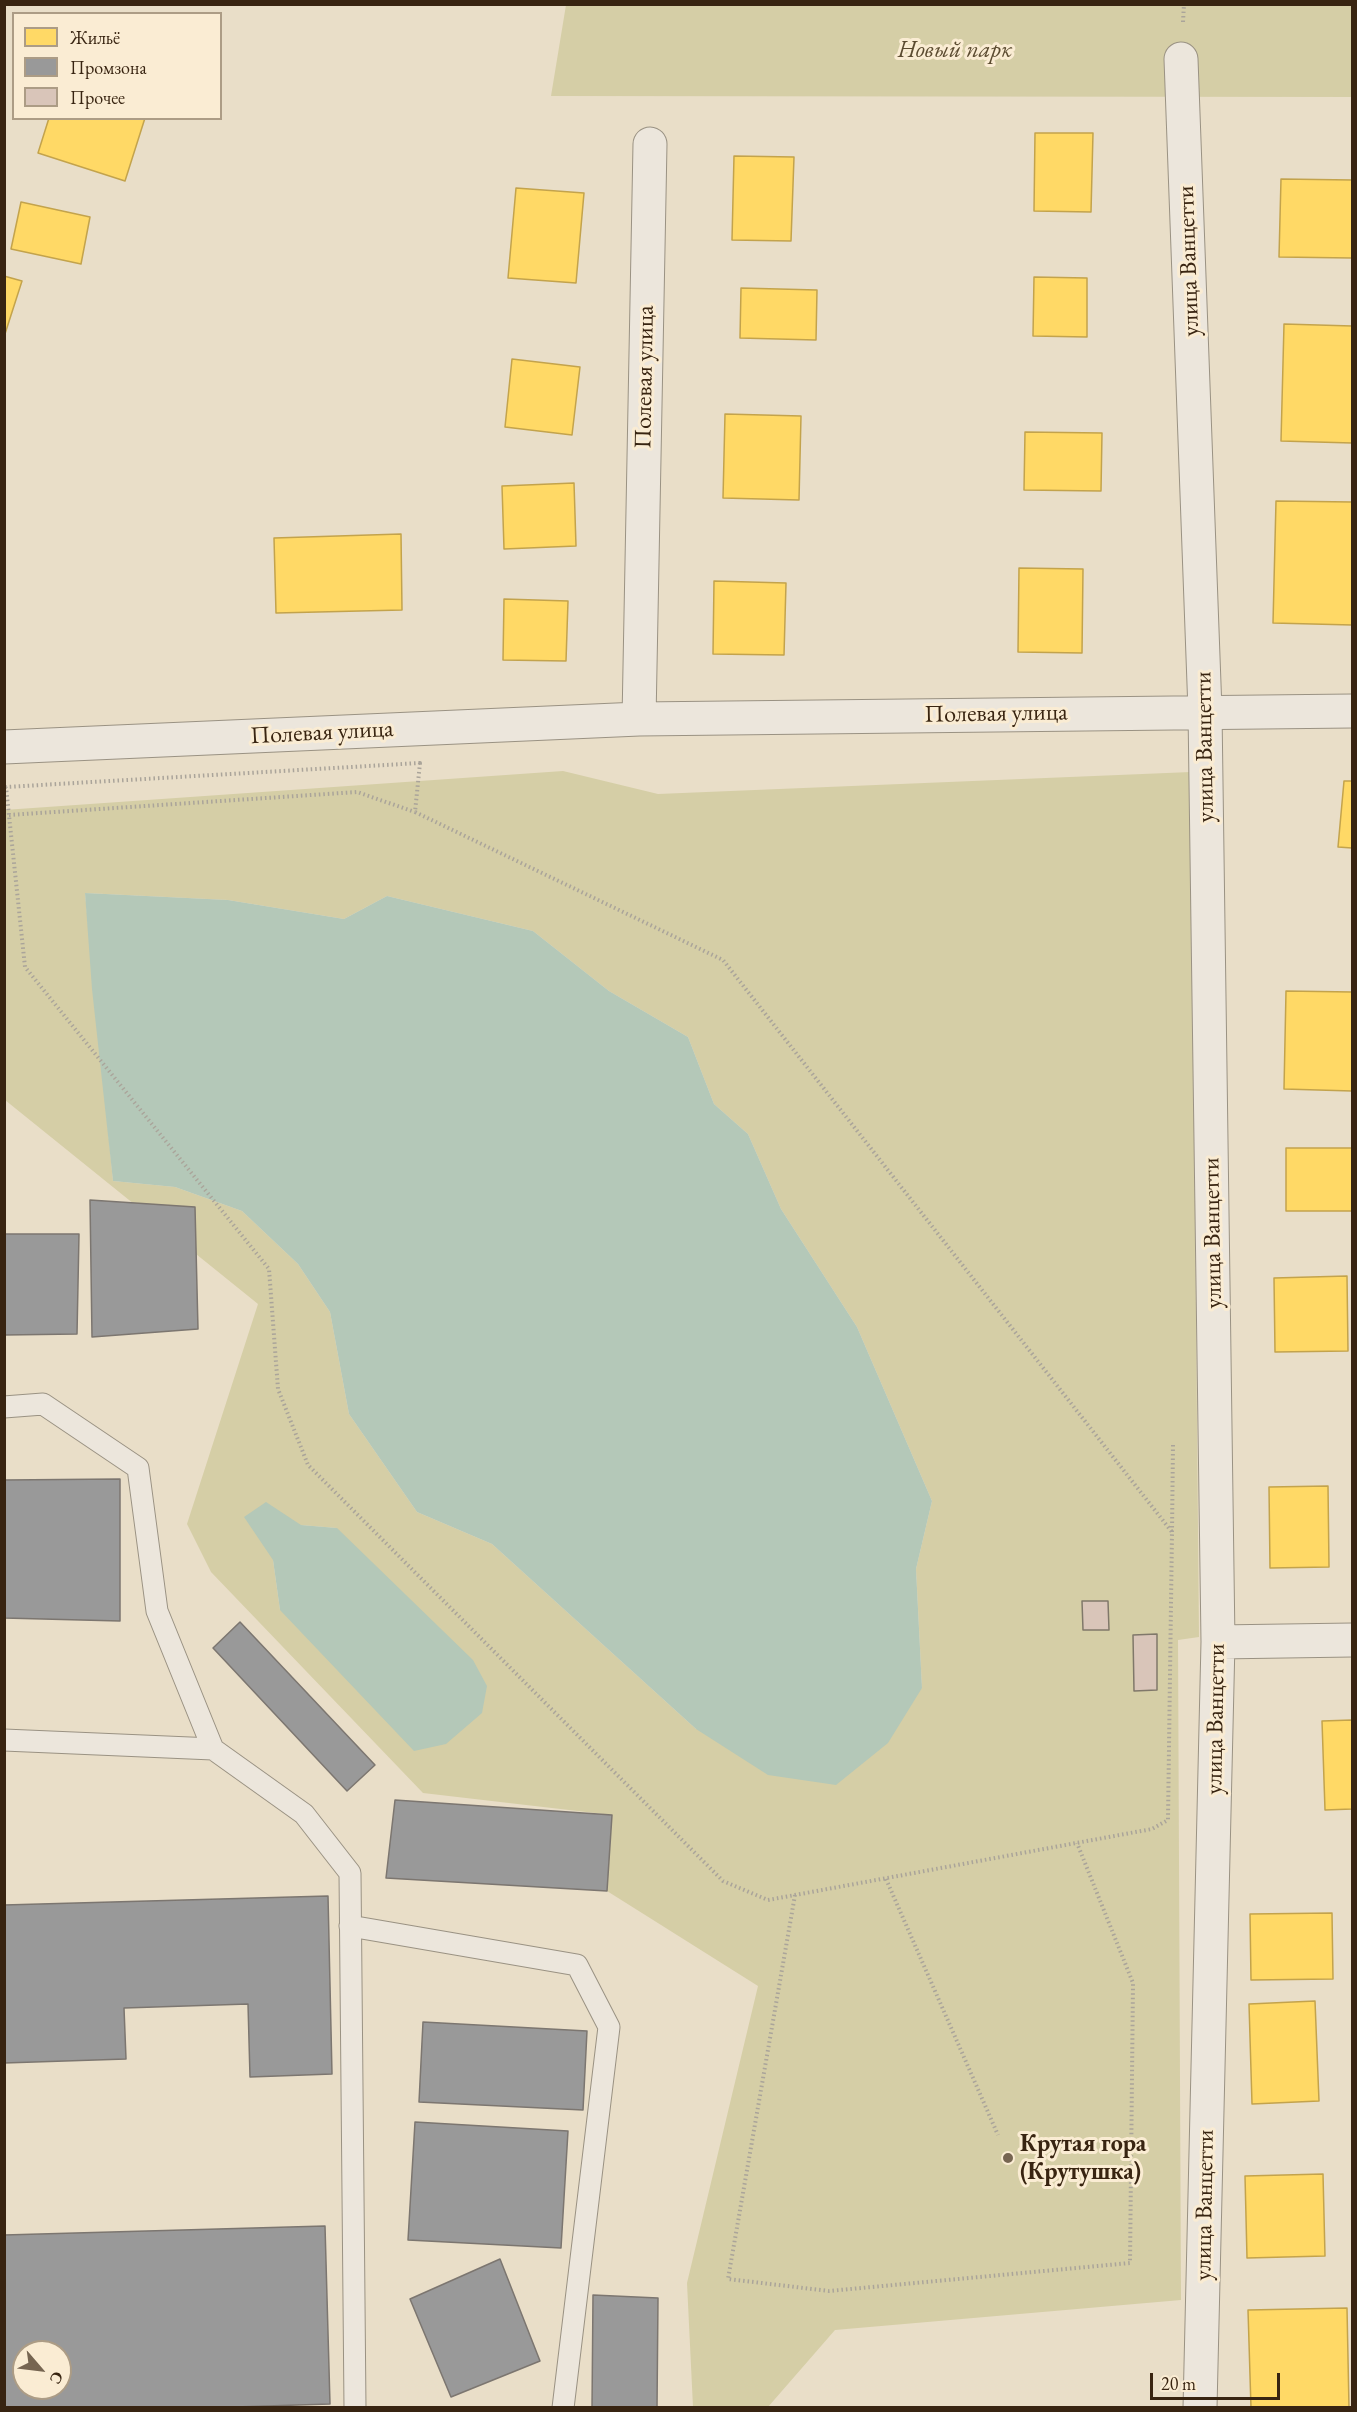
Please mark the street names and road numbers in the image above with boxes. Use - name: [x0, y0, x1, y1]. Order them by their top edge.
- street label: улица Ванцетти: [1172, 185, 1206, 337]
- street label: Полевая улица: [629, 305, 661, 449]
- street label: улица Ванцетти: [1189, 671, 1221, 823]
- street label: Полевая улица: [924, 698, 1068, 730]
- street label: Полевая улица: [250, 715, 394, 751]
- street label: улица Ванцетти: [1197, 1157, 1229, 1309]
- street label: улица Ванцетти: [1200, 1643, 1232, 1795]
- street label: улица Ванцетти: [1189, 2129, 1221, 2281]

